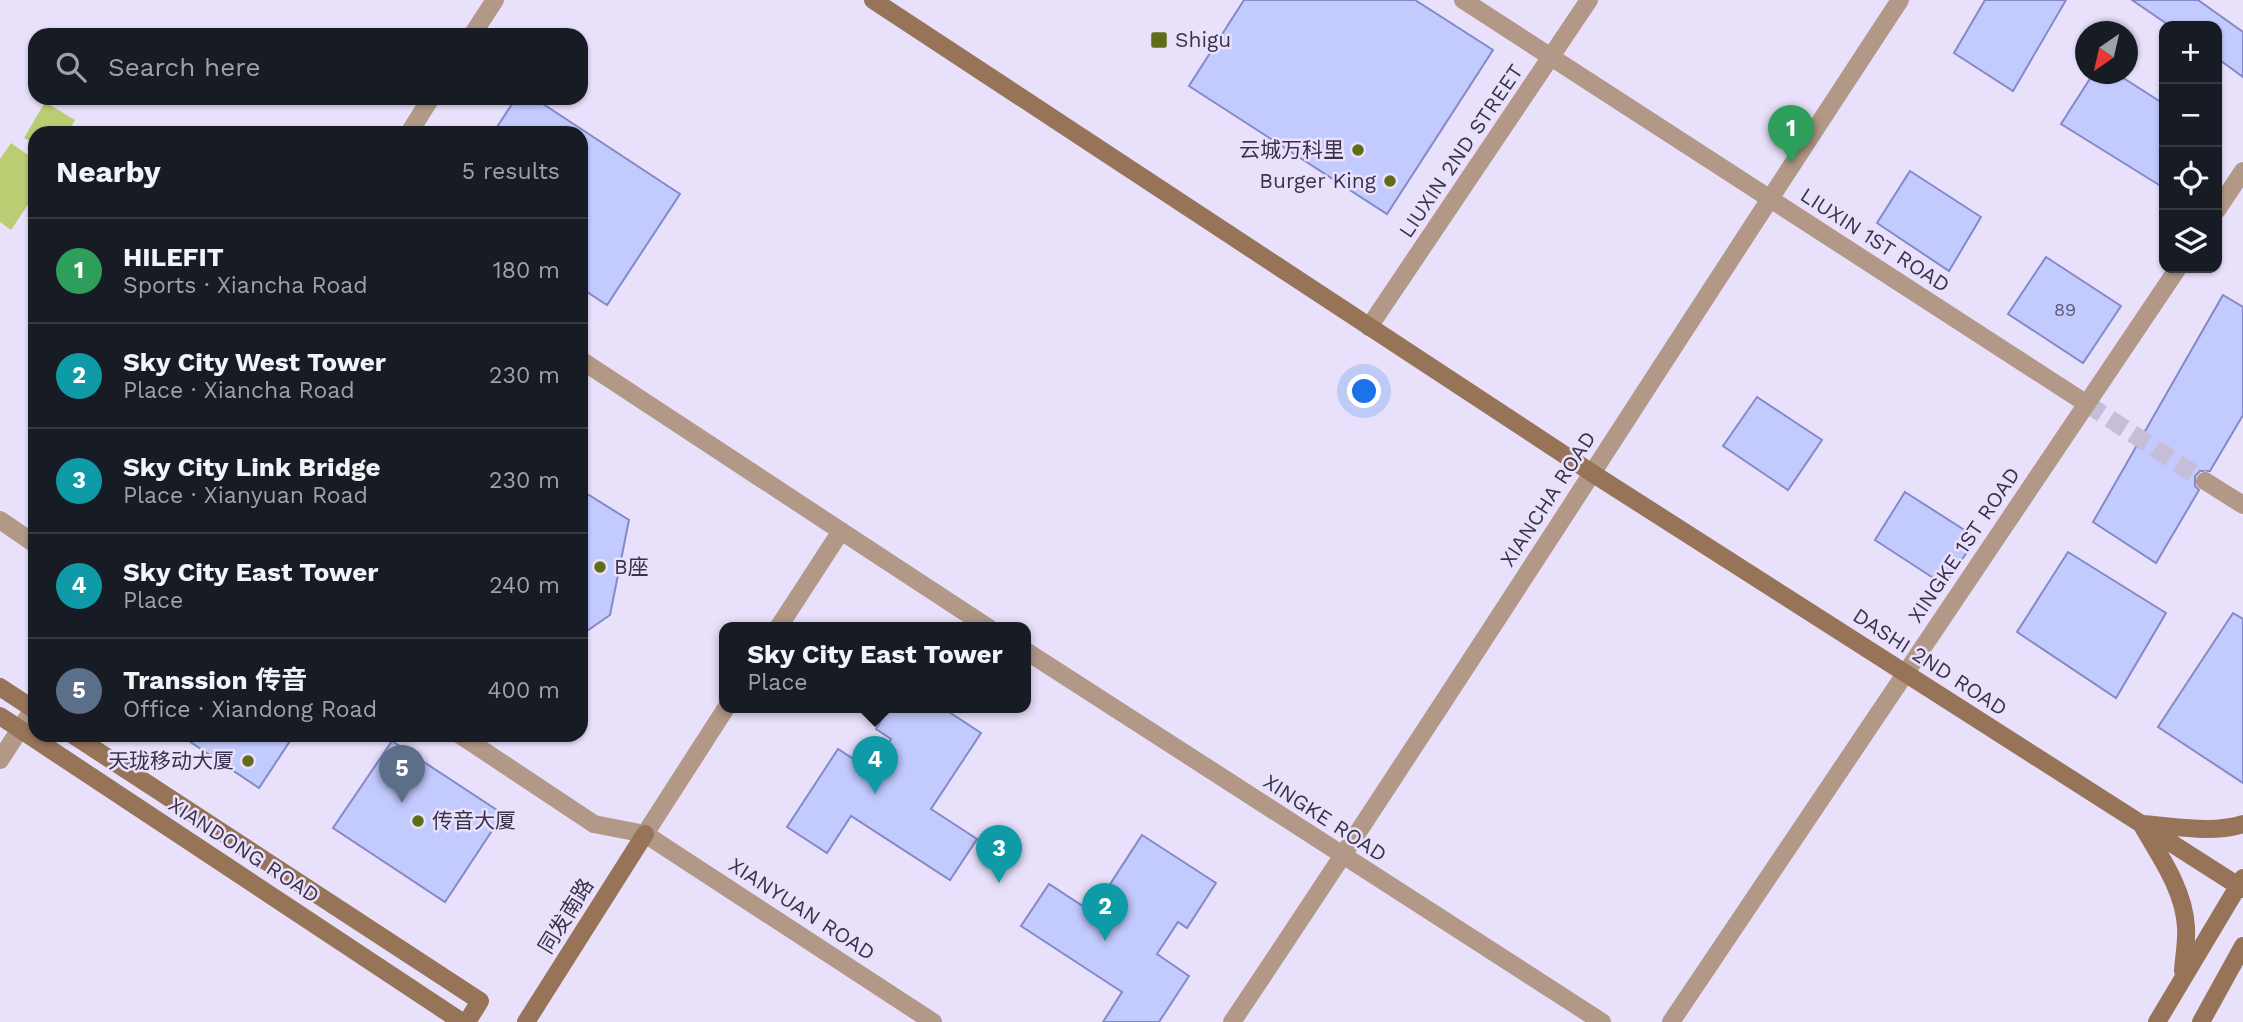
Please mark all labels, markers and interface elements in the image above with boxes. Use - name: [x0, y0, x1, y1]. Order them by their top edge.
- north arrow: [2075, 21, 2138, 84]
- map controls: [2159, 21, 2222, 273]
- button: +: [2159, 21, 2222, 84]
- place label: Shigu: [1175, 27, 1231, 52]
- search box: [28, 28, 588, 105]
- marker: Shigu: [1149, 30, 1169, 50]
- icon: search: [52, 48, 90, 86]
- text: Search here: [108, 52, 260, 82]
- street label: LIUXIN 2ND STREET: [1393, 59, 1528, 242]
- button: −: [2159, 84, 2222, 147]
- pin: 1: [1768, 105, 1814, 163]
- place label: 云城万科里: [1239, 137, 1344, 162]
- marker: 云城万科里: [1350, 142, 1366, 158]
- button: locate: [2159, 147, 2222, 210]
- text: Nearby: [56, 154, 161, 189]
- text: 5 results: [462, 158, 560, 185]
- place label: Burger King: [1259, 168, 1377, 193]
- marker: Burger King: [1382, 173, 1398, 189]
- street label: LIUXIN 1ST ROAD: [1796, 182, 1955, 297]
- button: layers: [2159, 210, 2222, 273]
- text: HILEFIT: [123, 242, 224, 272]
- text: 1: [74, 257, 84, 284]
- text: 180 m: [493, 257, 560, 284]
- text: Sports · Xiancha Road: [123, 272, 368, 299]
- house number: 89: [2054, 299, 2076, 320]
- text: Sky City West Tower: [123, 347, 386, 377]
- text: 2: [72, 362, 86, 389]
- text: 230 m: [489, 362, 560, 389]
- your location: [1347, 374, 1381, 408]
- text: Place · Xiancha Road: [123, 377, 355, 404]
- street label: XIANCHA ROAD: [1495, 426, 1601, 571]
- text: Sky City Link Bridge: [123, 452, 381, 482]
- street label: XINGKE 1ST ROAD: [1902, 462, 2025, 627]
- text: 3: [72, 467, 86, 494]
- text: 230 m: [489, 467, 560, 494]
- text: Place · Xianyuan Road: [123, 482, 368, 509]
- place label: B座: [614, 554, 649, 579]
- text: Sky City East Tower: [123, 557, 378, 587]
- marker: B座: [592, 559, 608, 575]
- text: 4: [72, 572, 86, 599]
- text: 240 m: [489, 572, 560, 599]
- text: Place: [123, 587, 183, 614]
- street label: DASHI 2ND ROAD: [1849, 602, 2012, 721]
- popup: [719, 622, 1031, 713]
- text: Sky City East Tower: [747, 639, 1003, 669]
- text: Transsion 传音: [123, 665, 307, 695]
- text: Place: [747, 669, 808, 696]
- text: 5: [72, 677, 86, 704]
- text: 400 m: [488, 677, 560, 704]
- text: Office · Xiandong Road: [123, 696, 377, 723]
- pin: 4: [852, 736, 898, 794]
- pin: 5: [379, 745, 425, 803]
- place label: 天珑移动大厦: [108, 748, 234, 773]
- marker: 天珑移动大厦: [240, 753, 256, 769]
- street label: XINGKE ROAD: [1259, 768, 1392, 867]
- street label: XIANDONG ROAD: [164, 791, 324, 908]
- place label: 传音大厦: [432, 808, 516, 833]
- marker: 传音大厦: [410, 813, 426, 829]
- pin: 3: [976, 825, 1022, 883]
- street label: XIANYUAN ROAD: [725, 852, 880, 965]
- street label: 同发南路: [533, 873, 598, 958]
- pin: 2: [1082, 883, 1128, 941]

